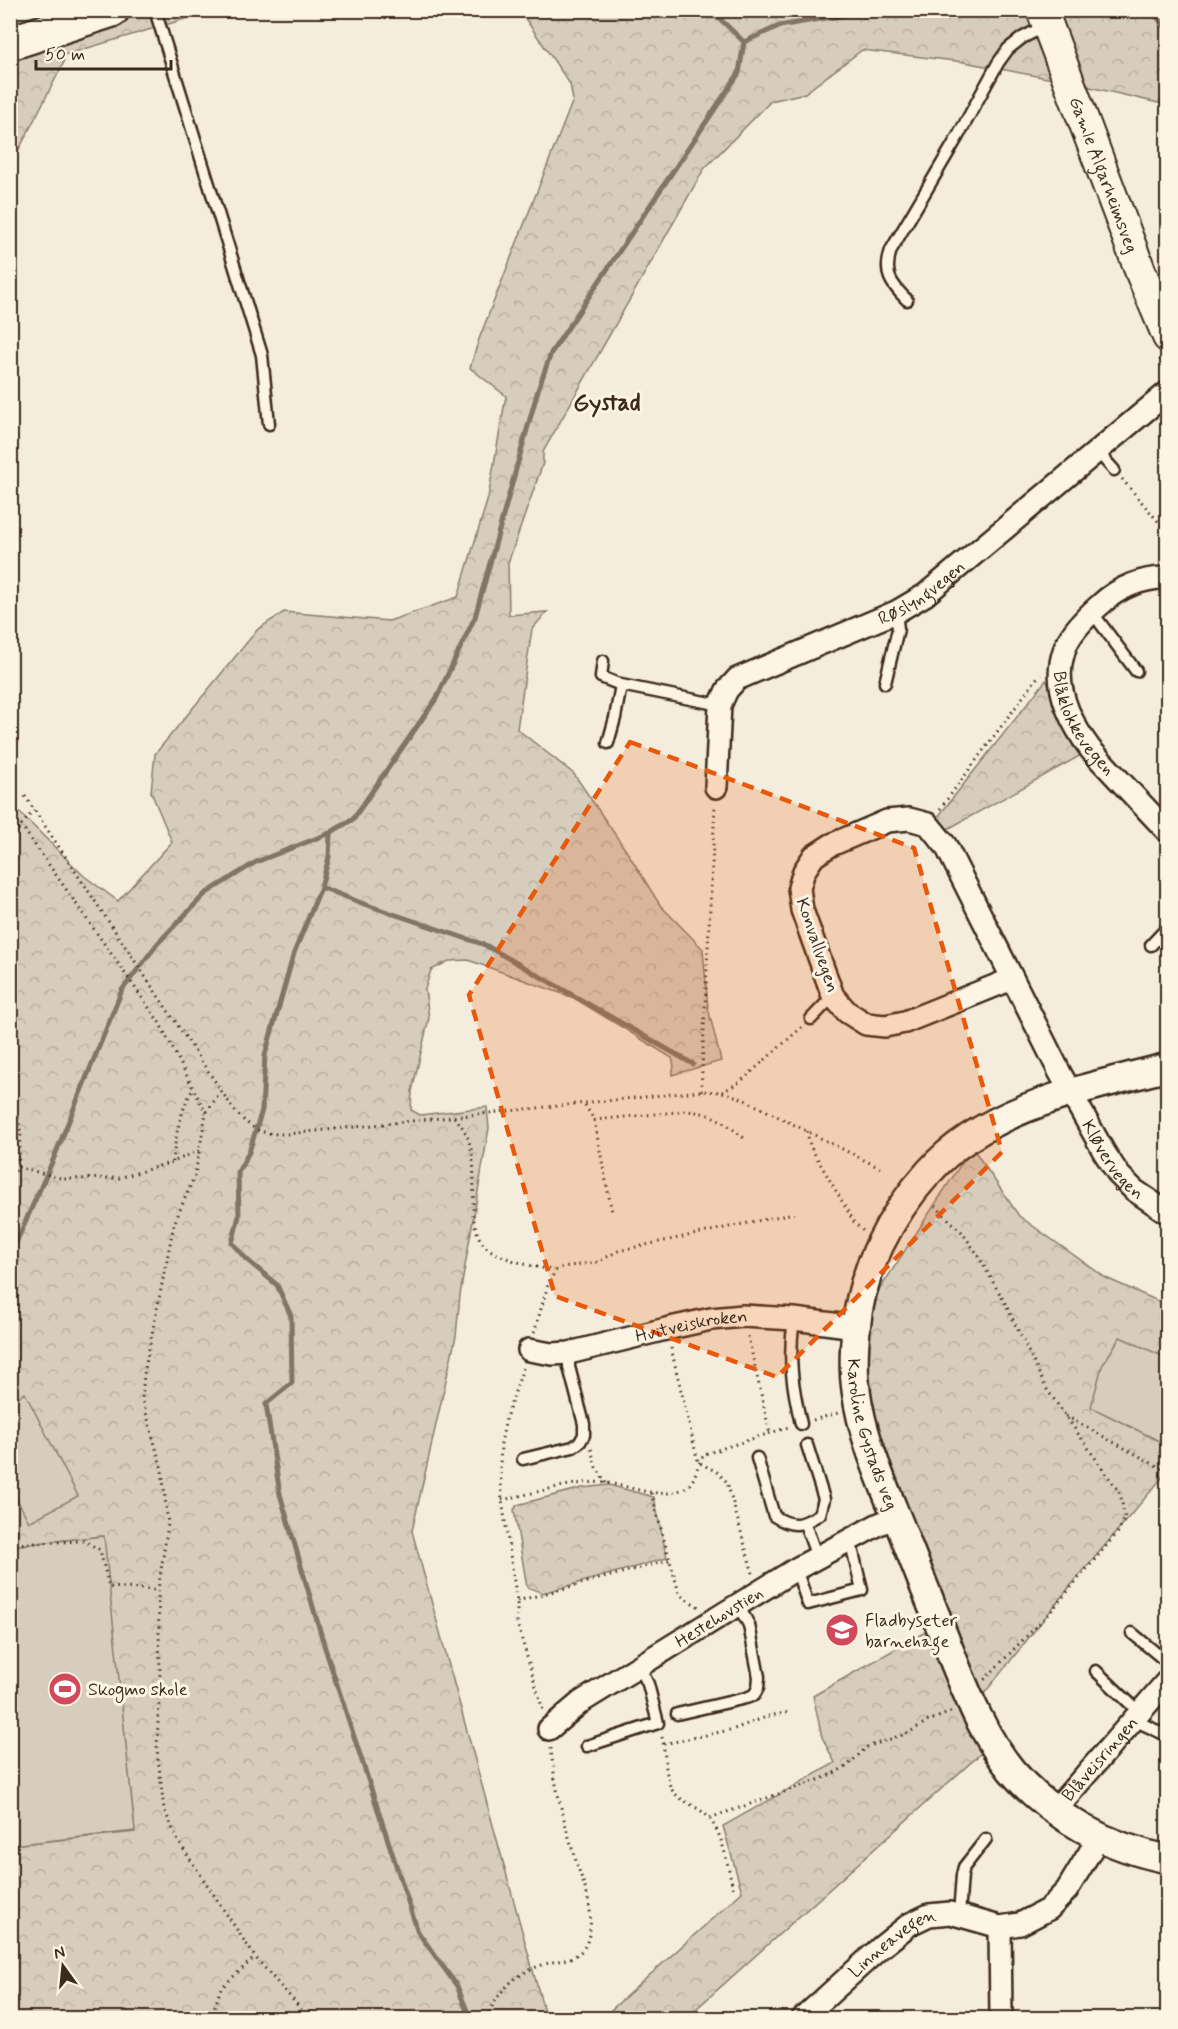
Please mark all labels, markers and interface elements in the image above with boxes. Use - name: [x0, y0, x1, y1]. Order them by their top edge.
- scale bar: [36, 33, 171, 71]
- text: 50 m: [45, 43, 85, 67]
- street label: Gamle Algarheimsveg: [1063, 94, 1143, 257]
- district label: Gystad: [573, 388, 641, 419]
- street label: Røslyngvegen: [875, 555, 971, 631]
- street label: Blåklokkevegen: [1047, 671, 1120, 781]
- street label: Konvallvegen: [790, 895, 844, 996]
- street label: Kløvervegen: [1075, 1116, 1148, 1206]
- street label: Hvitveiskroken: [633, 1305, 749, 1349]
- street label: Karoline Gystads veg: [841, 1358, 903, 1514]
- street label: Hestehovstien: [671, 1581, 768, 1654]
- place label: Fladbyseter barnehage: [865, 1609, 958, 1656]
- school or university icon: Fladbyseter barnehage: [824, 1612, 860, 1648]
- sports icon: Skogmo skole: [47, 1671, 83, 1707]
- place label: Skogmo skole: [88, 1678, 188, 1703]
- street label: Blåveisringen: [1057, 1712, 1144, 1807]
- street label: Linneavegen: [844, 1903, 937, 1984]
- north arrow: [33, 1936, 93, 1996]
- text: N: [52, 1941, 67, 1964]

